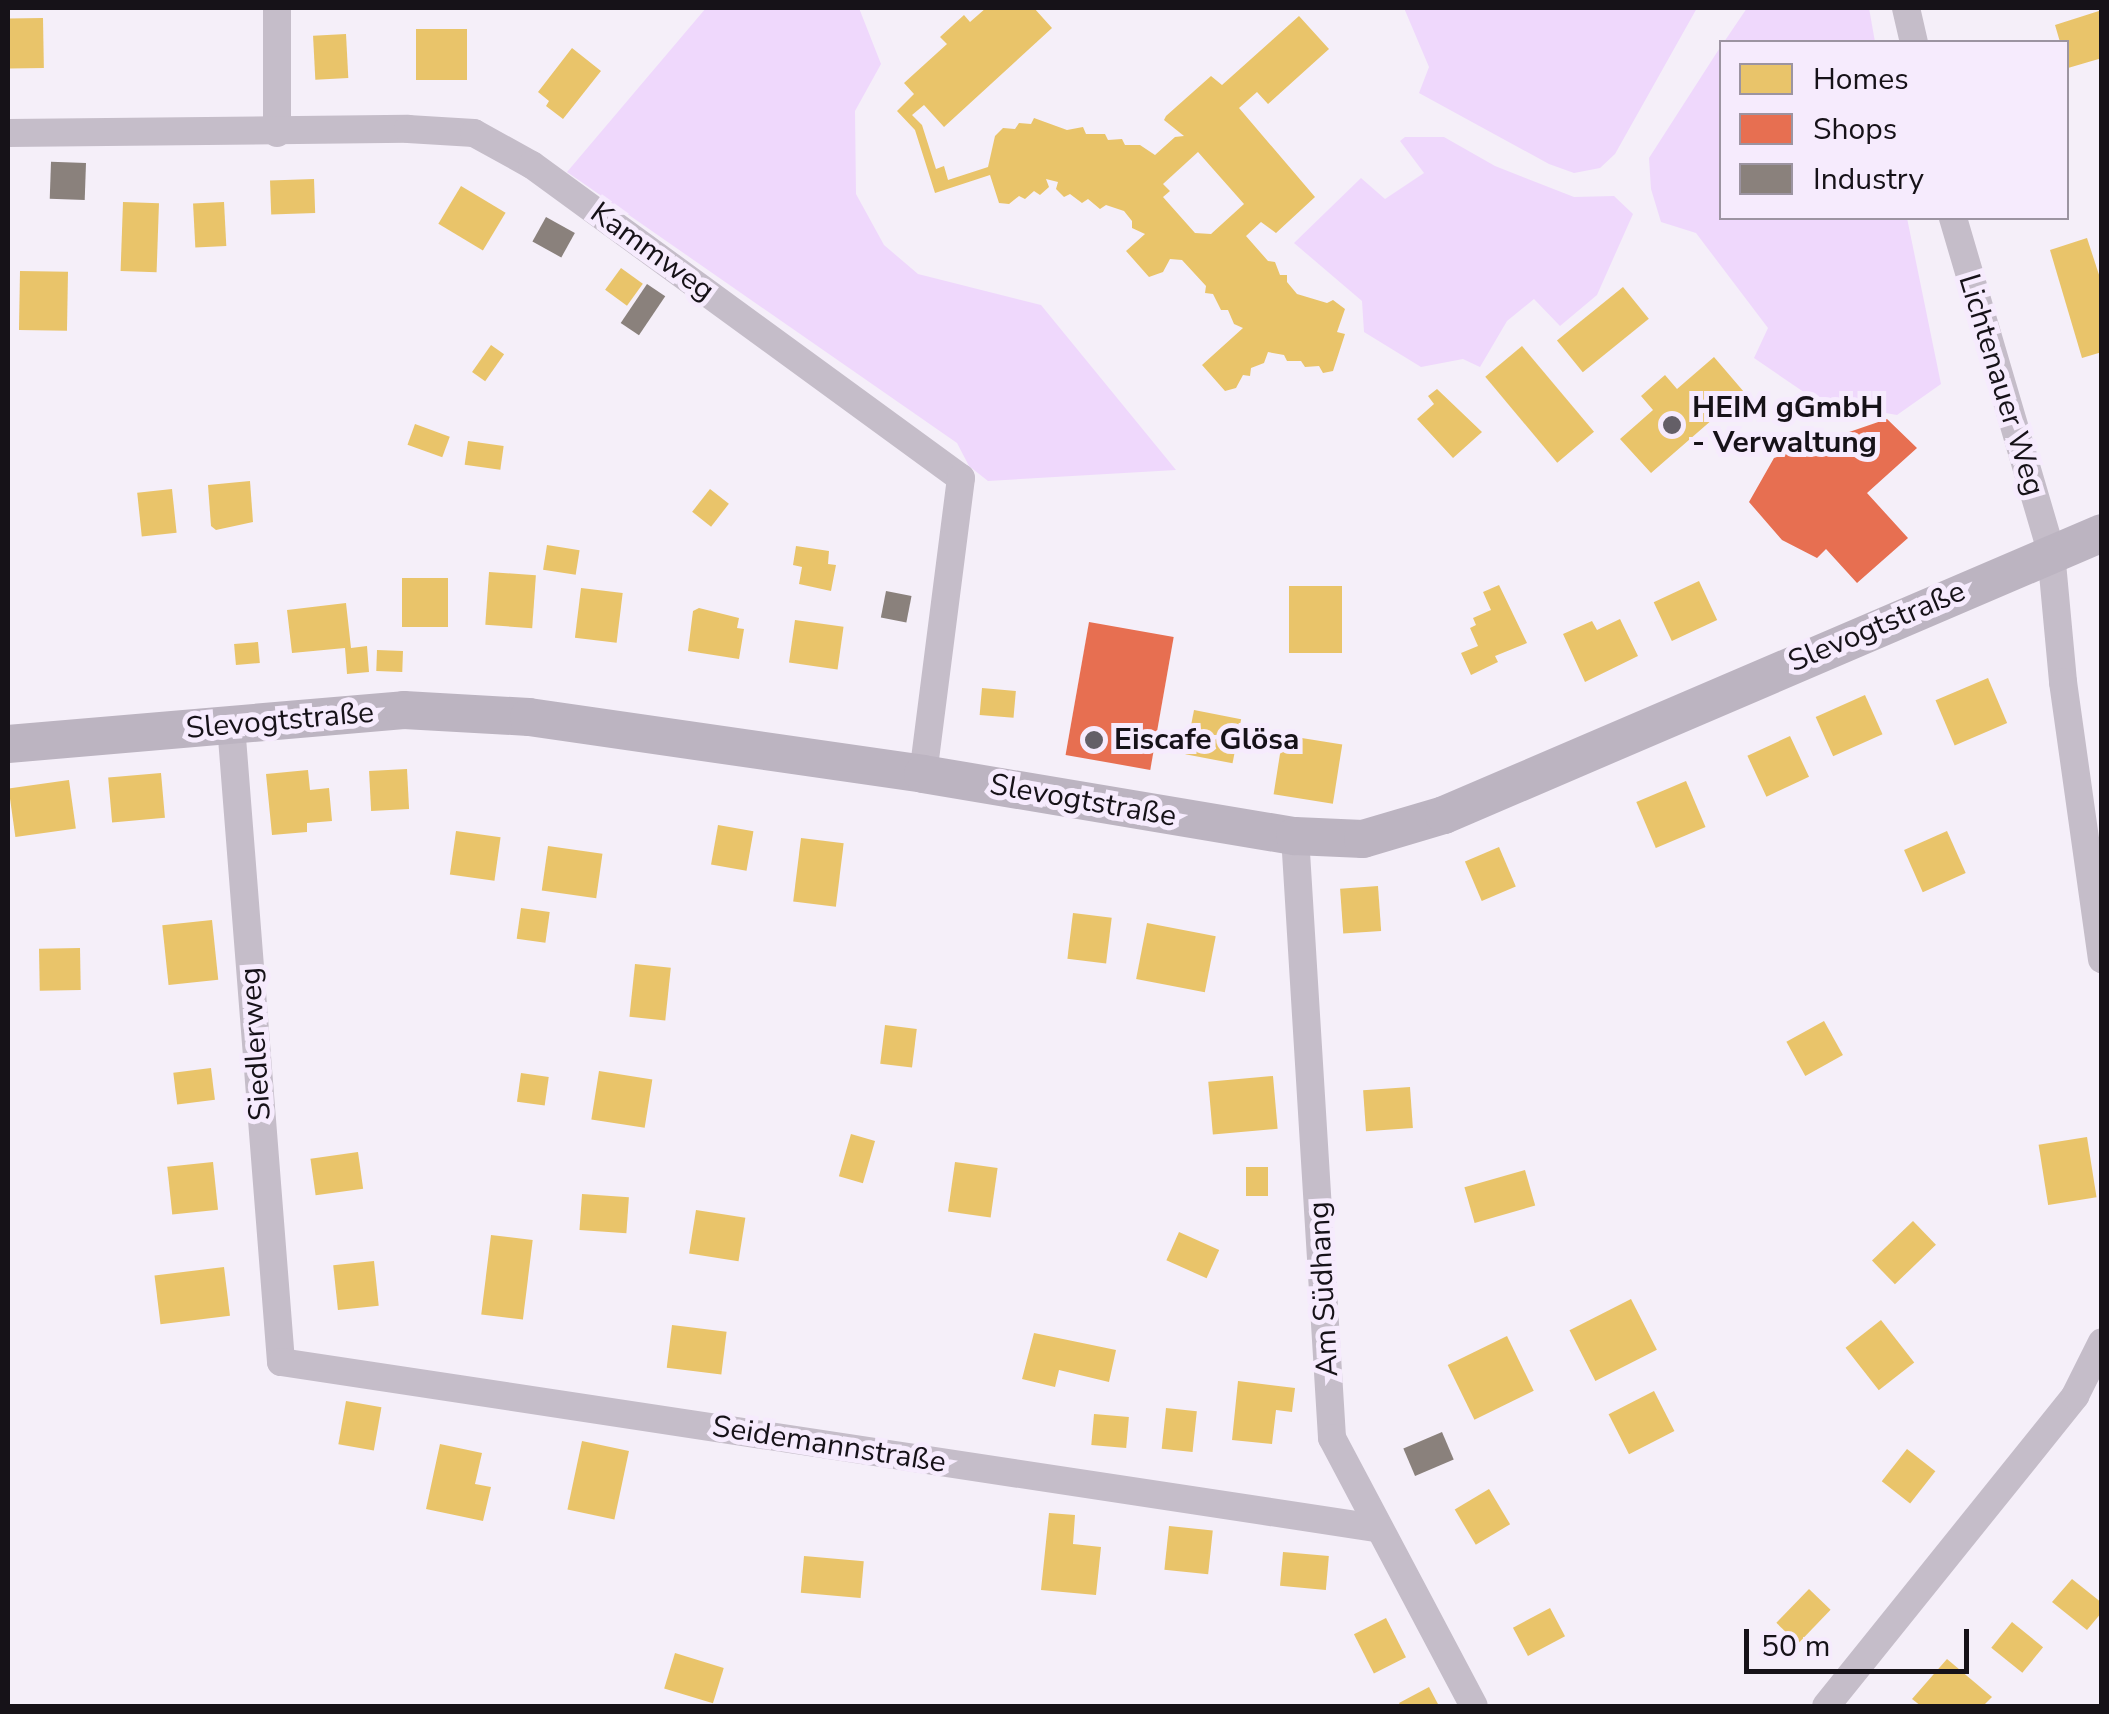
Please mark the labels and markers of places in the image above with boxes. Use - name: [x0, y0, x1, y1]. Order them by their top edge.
- place label: HEIM gGmbH - Verwaltung: [1692, 390, 1883, 460]
- marker: HEIM gGmbH - Verwaltung: [1661, 414, 1683, 436]
- place label: Eiscafe Glösa: [1114, 722, 1299, 758]
- marker: Eiscafe Glösa: [1083, 729, 1105, 751]

